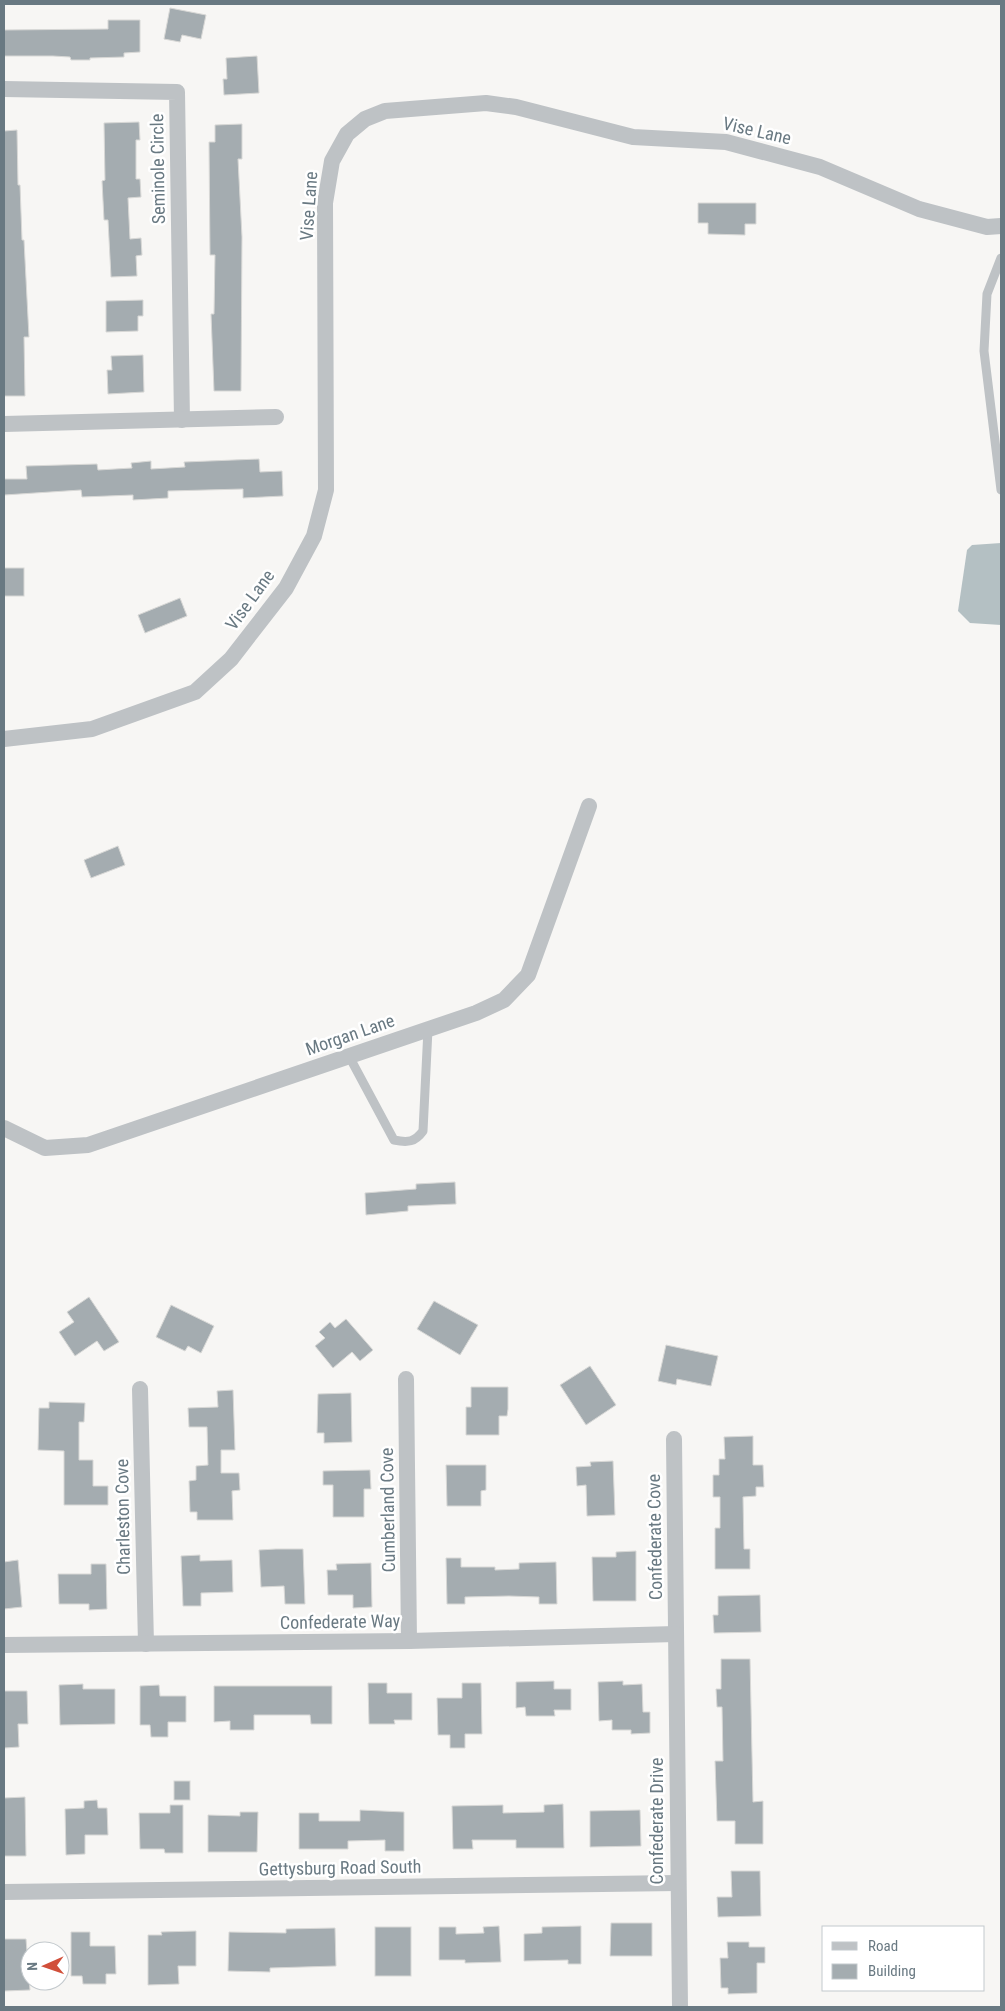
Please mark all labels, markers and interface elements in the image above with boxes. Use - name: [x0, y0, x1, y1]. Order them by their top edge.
- street label: Vise Lane: [721, 112, 793, 149]
- street label: Seminole Circle: [146, 114, 169, 224]
- street label: Vise Lane: [296, 171, 321, 241]
- street label: Vise Lane: [221, 565, 278, 634]
- street label: Morgan Lane: [303, 1010, 397, 1060]
- street label: Cumberland Cove: [376, 1447, 399, 1573]
- street label: Charleston Cove: [111, 1459, 134, 1575]
- street label: Confederate Cove: [643, 1474, 666, 1600]
- street label: Confederate Way: [280, 1610, 401, 1633]
- street label: Confederate Drive: [646, 1758, 667, 1884]
- street label: Gettysburg Road South: [258, 1856, 422, 1879]
- legend: [822, 1926, 985, 1991]
- text: Road: [868, 1937, 898, 1955]
- north arrow: [20, 1941, 70, 1991]
- text: N: [24, 1962, 40, 1971]
- text: Building: [868, 1962, 916, 1980]

